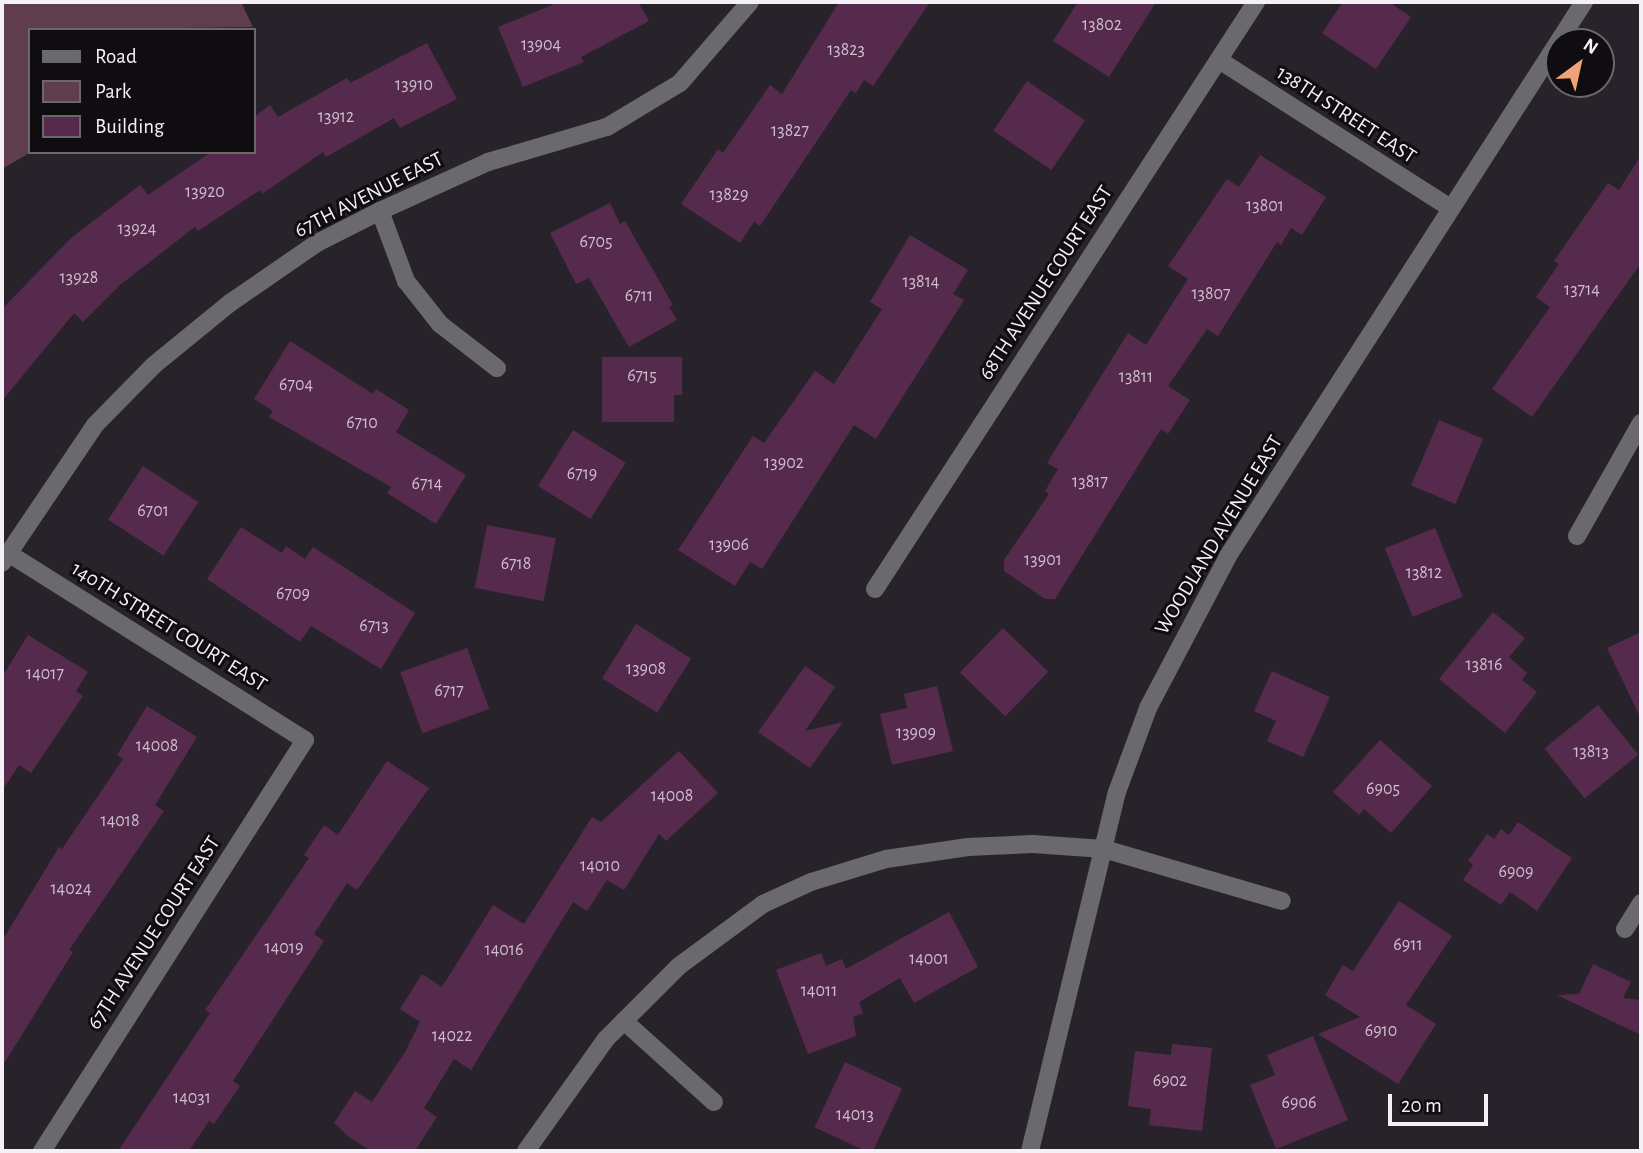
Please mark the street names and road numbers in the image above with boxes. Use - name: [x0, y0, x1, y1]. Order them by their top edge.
- street label: 138TH STREET EAST: [1271, 60, 1421, 170]
- street label: 67TH AVENUE EAST: [290, 147, 448, 243]
- street label: 68TH AVENUE COURT EAST: [974, 181, 1118, 385]
- street label: WOODLAND AVENUE EAST: [1150, 431, 1288, 639]
- street label: 140TH STREET COURT EAST: [66, 556, 272, 698]
- street label: 67TH AVENUE COURT EAST: [82, 832, 226, 1034]

